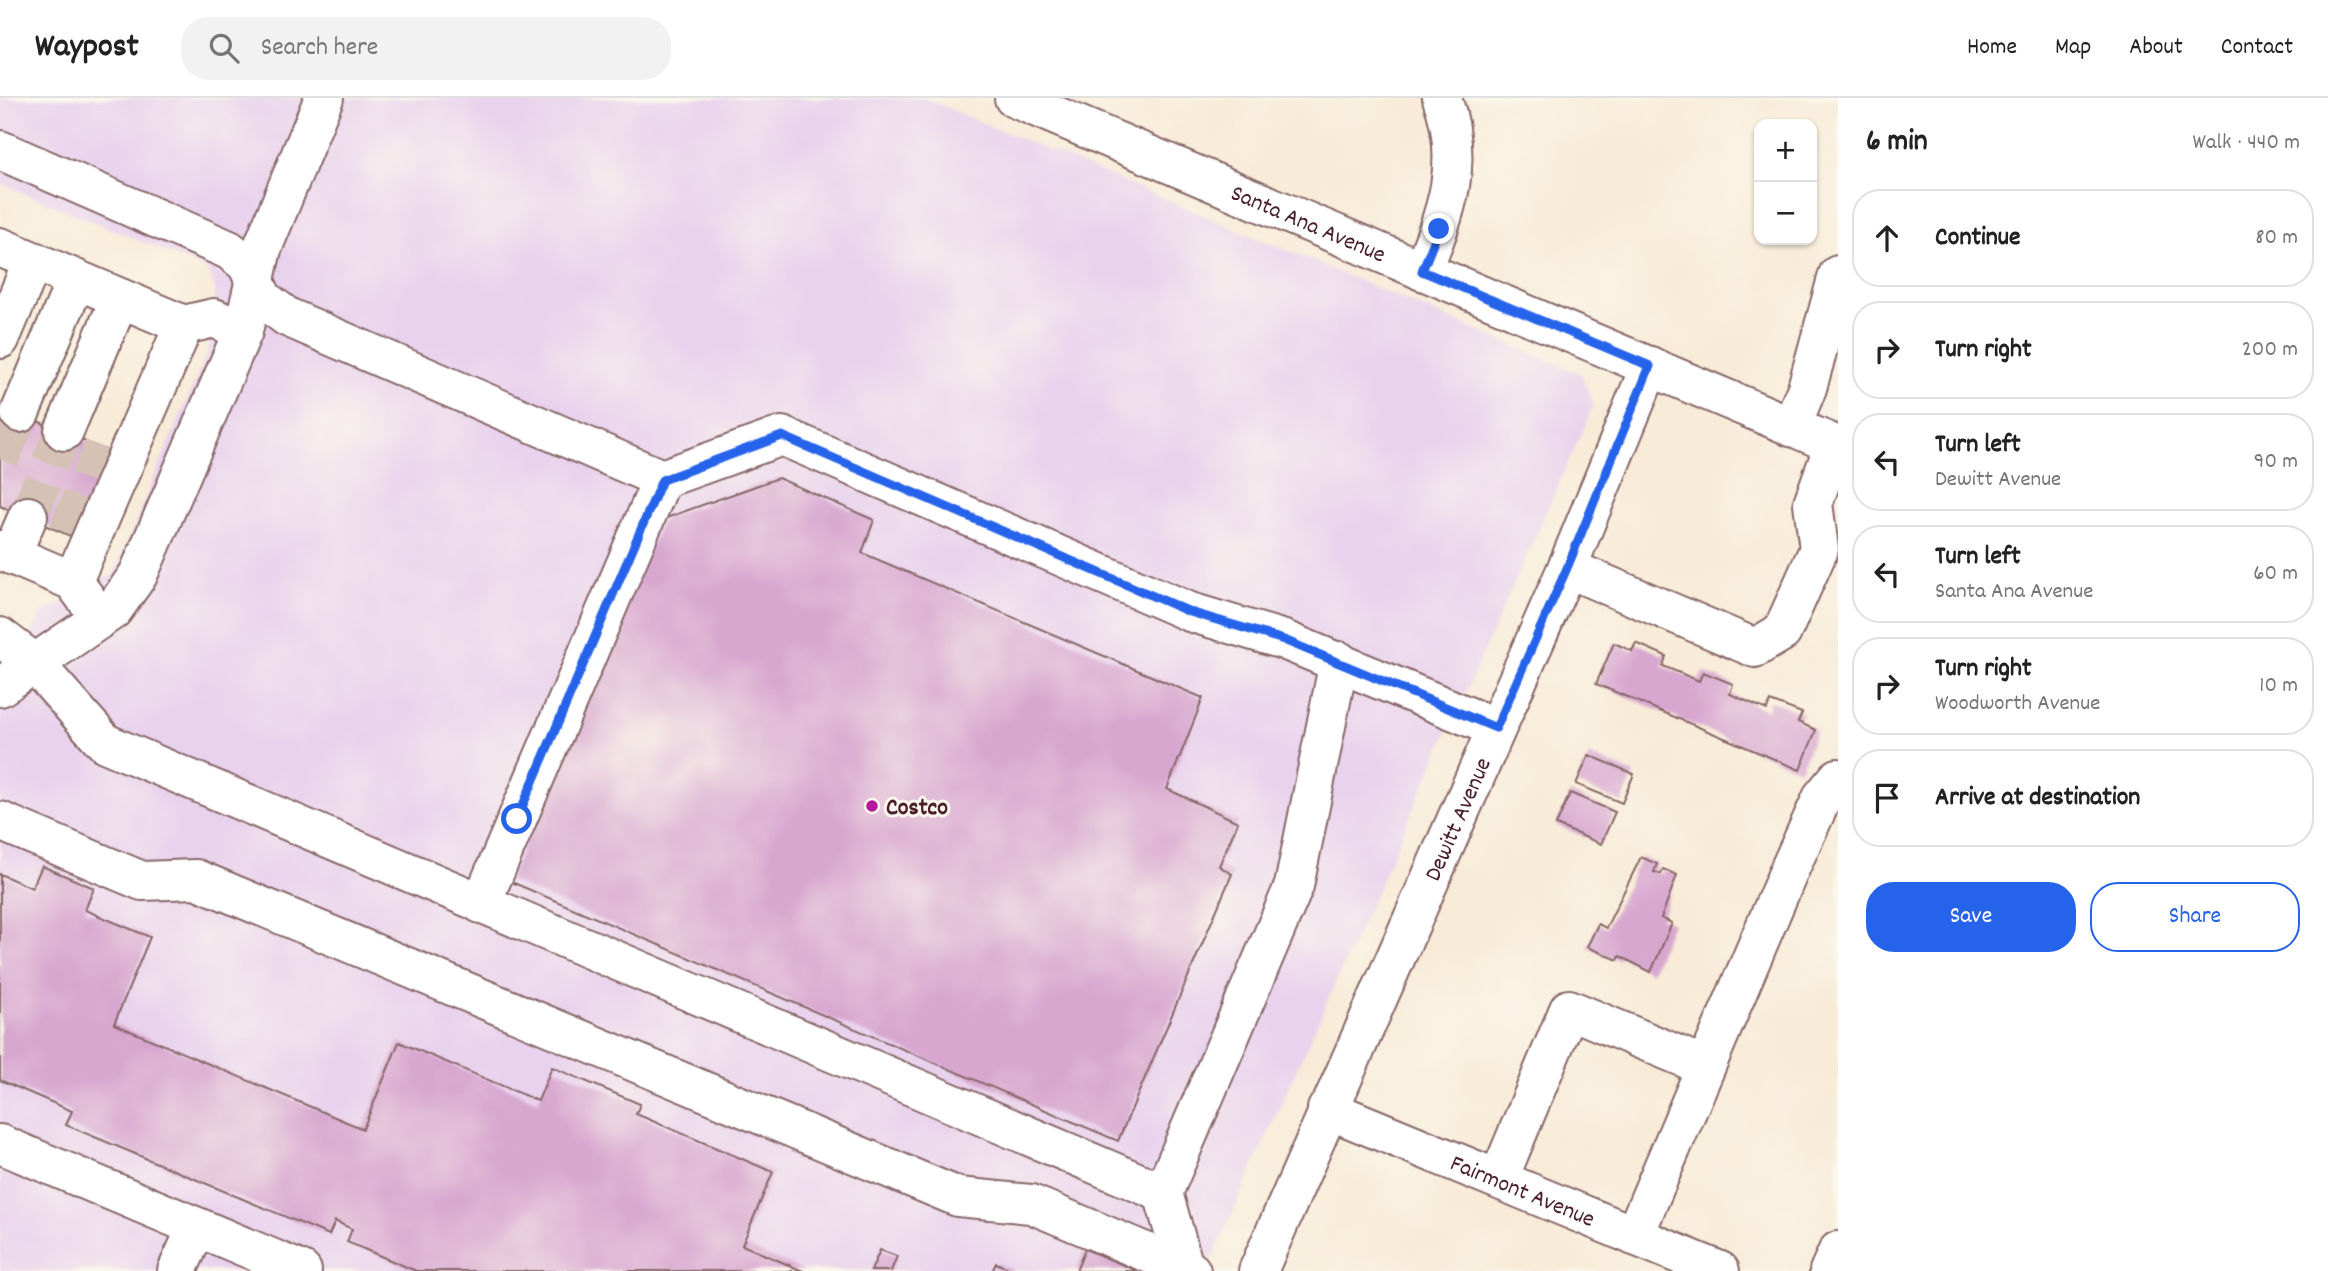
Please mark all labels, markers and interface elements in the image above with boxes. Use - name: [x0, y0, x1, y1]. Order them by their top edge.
- search box: [181, 17, 671, 80]
- text: Waypost: [35, 25, 139, 72]
- icon: search: [205, 29, 243, 67]
- text: Search here: [261, 30, 378, 67]
- text: Home: [1967, 31, 2017, 65]
- text: Map: [2055, 31, 2091, 65]
- text: About: [2129, 31, 2183, 65]
- text: Contact: [2221, 31, 2293, 65]
- map controls: [1754, 119, 1817, 245]
- button: +: [1754, 119, 1817, 182]
- text: 6 min: [1866, 122, 1928, 165]
- text: Walk · 440 m: [2193, 127, 2300, 160]
- street label: Santa Ana Avenue: [1225, 177, 1390, 273]
- button: −: [1754, 182, 1817, 245]
- route end: [1423, 213, 1454, 244]
- icon: ahead: [1868, 219, 1906, 257]
- text: Continue: [1935, 220, 2020, 257]
- text: 80 m: [2255, 222, 2298, 255]
- icon: right: [1868, 331, 1906, 369]
- text: Turn right: [1935, 332, 2032, 369]
- text: 200 m: [2242, 334, 2298, 367]
- text: Turn left: [1935, 427, 2021, 464]
- icon: left: [1868, 443, 1906, 481]
- text: 90 m: [2254, 446, 2298, 479]
- text: Dewitt Avenue: [1935, 464, 2061, 497]
- text: Turn left: [1935, 539, 2021, 576]
- icon: left: [1868, 555, 1906, 593]
- text: 60 m: [2253, 558, 2298, 591]
- text: Santa Ana Avenue: [1935, 576, 2093, 609]
- text: Turn right: [1935, 651, 2032, 688]
- icon: right: [1868, 667, 1906, 705]
- text: 10 m: [2259, 670, 2298, 703]
- text: Woodworth Avenue: [1935, 688, 2100, 721]
- street label: Dewitt Avenue: [1417, 753, 1502, 887]
- icon: arrive: [1868, 779, 1906, 817]
- text: Arrive at destination: [1935, 780, 2140, 817]
- place label: Costco: [886, 792, 948, 826]
- marker: Costco: [864, 798, 880, 814]
- route start: [501, 803, 532, 834]
- button: Save: [1866, 882, 2076, 952]
- button: Share: [2090, 882, 2300, 952]
- street label: Fairmont Avenue: [1444, 1148, 1599, 1238]

